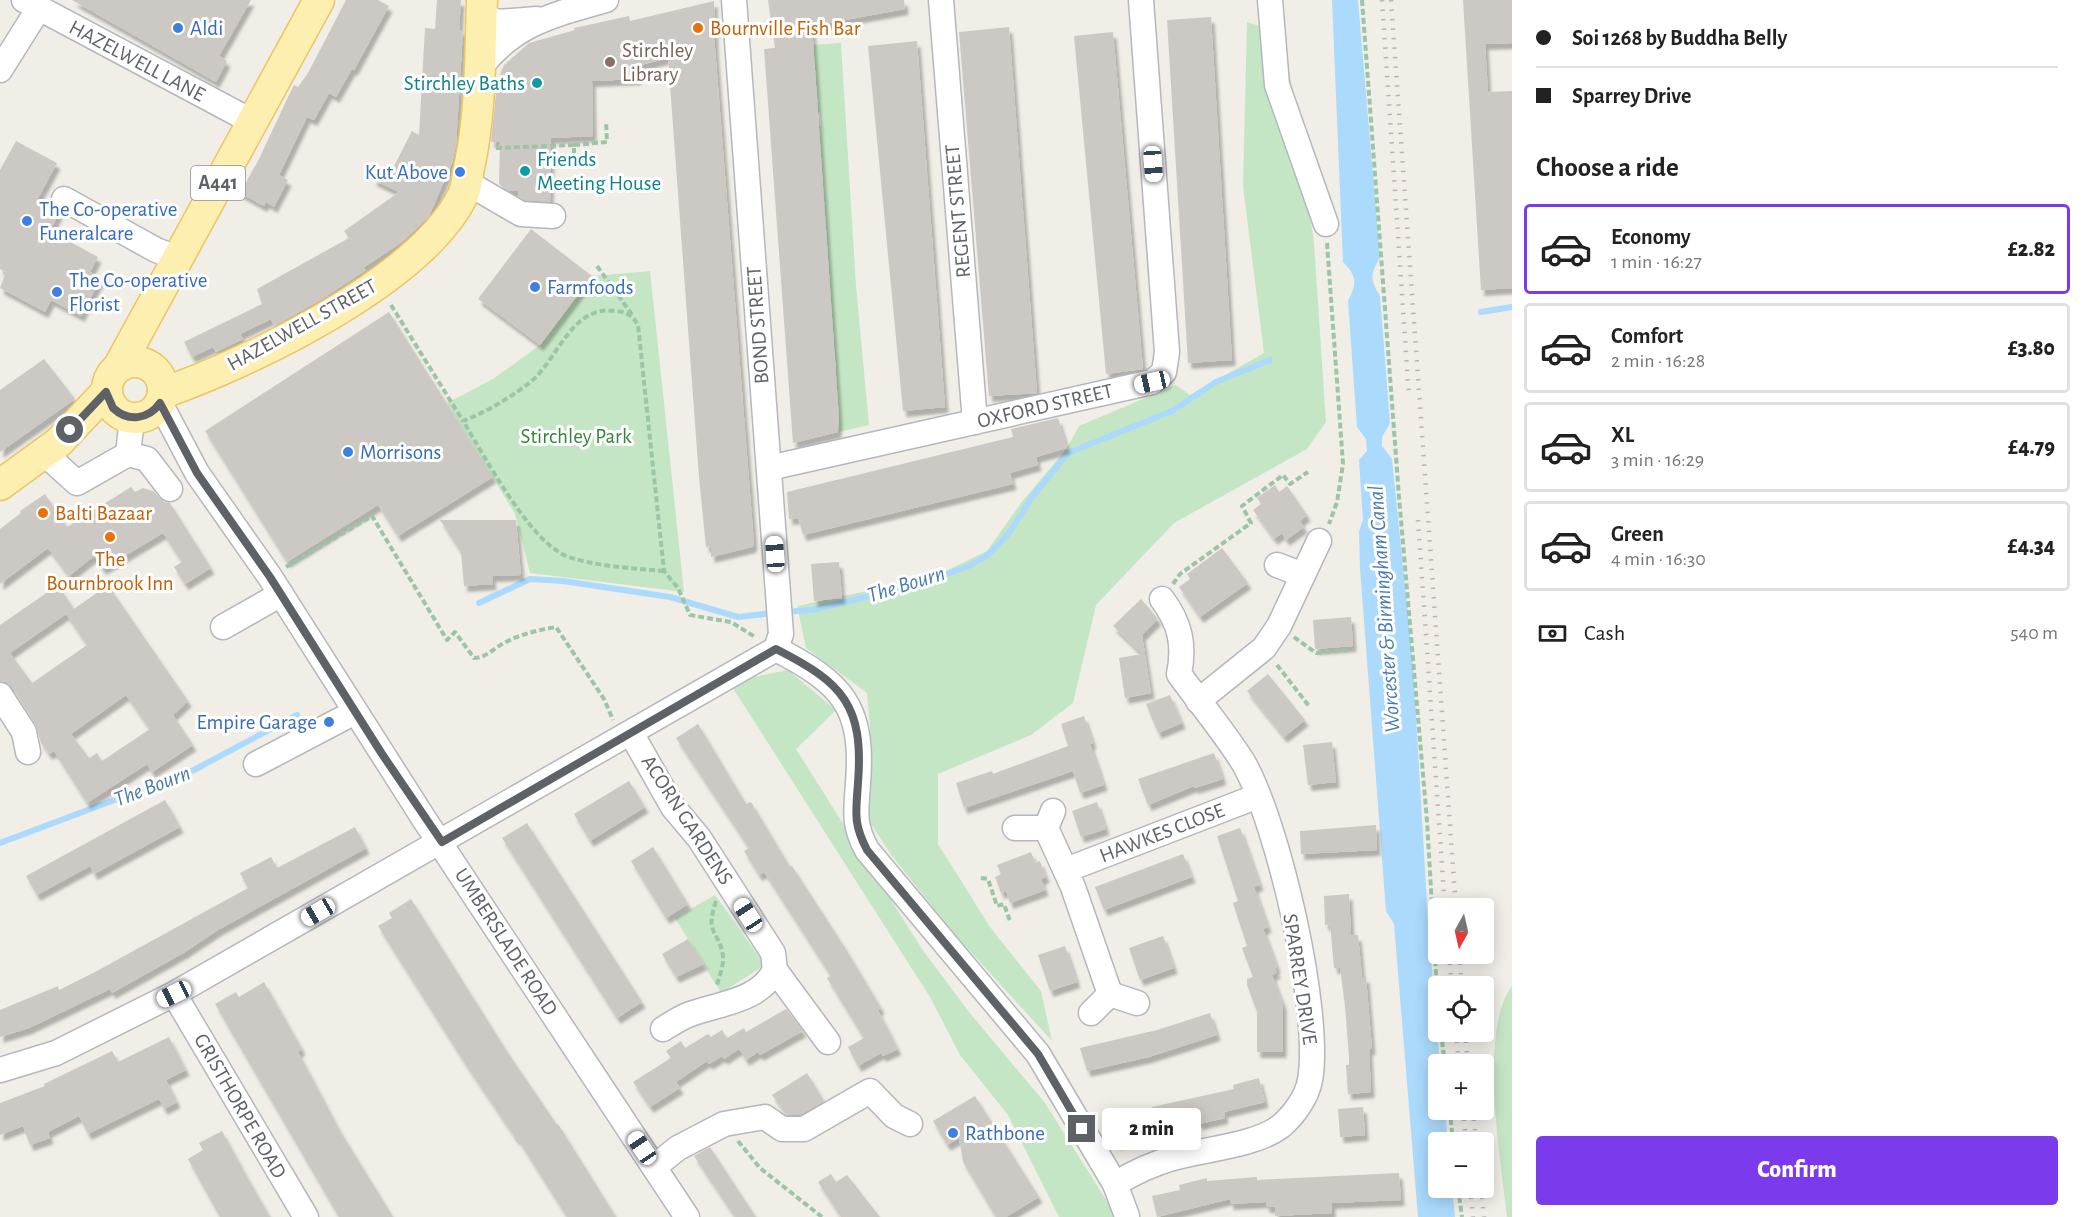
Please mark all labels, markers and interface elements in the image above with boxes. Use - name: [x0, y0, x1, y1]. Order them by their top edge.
- street label: HAZELWELL LANE: [66, 16, 208, 106]
- place label: Aldi: [190, 18, 223, 39]
- place label: Bournville Fish Bar: [710, 18, 861, 39]
- marker: Aldi: [171, 21, 185, 35]
- marker: Bournville Fish Bar: [691, 21, 705, 35]
- text: Soi 1268 by Buddha Belly: [1572, 27, 1787, 49]
- place label: Stirchley Library: [622, 40, 693, 85]
- marker: Stirchley Library: [603, 55, 617, 69]
- place label: Stirchley Baths: [404, 73, 525, 94]
- marker: Stirchley Baths: [530, 76, 544, 90]
- text: Sparrey Drive: [1572, 85, 1691, 107]
- street label: REGENT STREET: [942, 143, 974, 279]
- car: [1143, 145, 1163, 183]
- place label: Friends Meeting House: [537, 149, 661, 194]
- text: Choose a ride: [1536, 154, 1679, 181]
- place label: Kut Above: [365, 162, 448, 183]
- marker: Friends Meeting House: [518, 164, 532, 178]
- marker: Kut Above: [453, 165, 467, 179]
- road number: A441: [191, 166, 245, 200]
- place label: The Co-operative Funeralcare: [39, 199, 177, 244]
- marker: The Co-operative Funeralcare: [20, 214, 34, 228]
- icon: car: [1539, 222, 1593, 276]
- text: Economy: [1611, 226, 1691, 248]
- text: £2.82: [2008, 238, 2055, 260]
- text: 1 min · 16:27: [1611, 252, 1702, 272]
- street label: BOND STREET: [743, 265, 773, 385]
- place label: The Co-operative Florist: [69, 270, 207, 315]
- street label: HAZELWELL STREET: [224, 275, 380, 375]
- place label: Farmfoods: [547, 277, 634, 298]
- marker: Farmfoods: [528, 280, 542, 294]
- marker: The Co-operative Florist: [50, 285, 64, 299]
- icon: car: [1539, 321, 1593, 375]
- text: Comfort: [1611, 325, 1683, 347]
- text: £3.80: [2008, 337, 2055, 359]
- text: 2 min · 16:28: [1611, 351, 1705, 371]
- car: [1132, 369, 1172, 395]
- street label: OXFORD STREET: [975, 380, 1115, 432]
- route start: [56, 416, 83, 443]
- icon: car: [1539, 420, 1593, 474]
- text: XL: [1611, 424, 1634, 446]
- park label: Stirchley Park: [520, 426, 632, 447]
- text: £4.79: [2008, 436, 2055, 458]
- place label: Morrisons: [360, 442, 441, 463]
- marker: Morrisons: [341, 445, 355, 459]
- text: 3 min · 16:29: [1611, 450, 1704, 470]
- water label: Worcester & Birmingham Canal: [1364, 485, 1404, 733]
- place label: Balti Bazaar: [55, 503, 152, 524]
- marker: Balti Bazaar: [36, 506, 50, 520]
- icon: car: [1539, 519, 1593, 573]
- text: Green: [1611, 523, 1664, 545]
- marker: The Bournbrook Inn: [103, 530, 117, 544]
- car: [765, 535, 785, 573]
- text: £4.34: [2008, 535, 2055, 557]
- place label: The Bournbrook Inn: [46, 549, 174, 594]
- text: 4 min · 16:30: [1611, 549, 1706, 569]
- water label: The Bourn: [865, 562, 947, 606]
- icon: cash: [1536, 617, 1569, 650]
- text: Cash: [1584, 622, 1625, 644]
- text: 540 m: [2010, 623, 2058, 643]
- place label: Empire Garage: [197, 712, 317, 733]
- marker: Empire Garage: [322, 715, 336, 729]
- street label: ACORN GARDENS: [637, 751, 737, 889]
- water label: The Bourn: [111, 761, 193, 811]
- street label: HAWKES CLOSE: [1097, 800, 1227, 866]
- street label: UMBERSLADE ROAD: [451, 865, 561, 1019]
- car: [298, 895, 338, 929]
- car: [731, 895, 765, 935]
- north arrow: [1428, 898, 1494, 964]
- map controls: [1428, 898, 1494, 1198]
- street label: SPARREY DRIVE: [1279, 912, 1321, 1046]
- button: locate: [1428, 976, 1494, 1042]
- car: [154, 978, 194, 1010]
- street label: GRISTHORPE ROAD: [190, 1030, 290, 1182]
- button: +: [1428, 1054, 1494, 1120]
- callout: 2 min: [1103, 1108, 1202, 1150]
- route end: [1068, 1115, 1095, 1142]
- text: 2 min: [1129, 1119, 1174, 1139]
- place label: Rathbone: [965, 1123, 1045, 1144]
- marker: Rathbone: [946, 1126, 960, 1140]
- car: [624, 1128, 660, 1168]
- button: −: [1428, 1132, 1494, 1198]
- button: Confirm: [1536, 1136, 2058, 1205]

